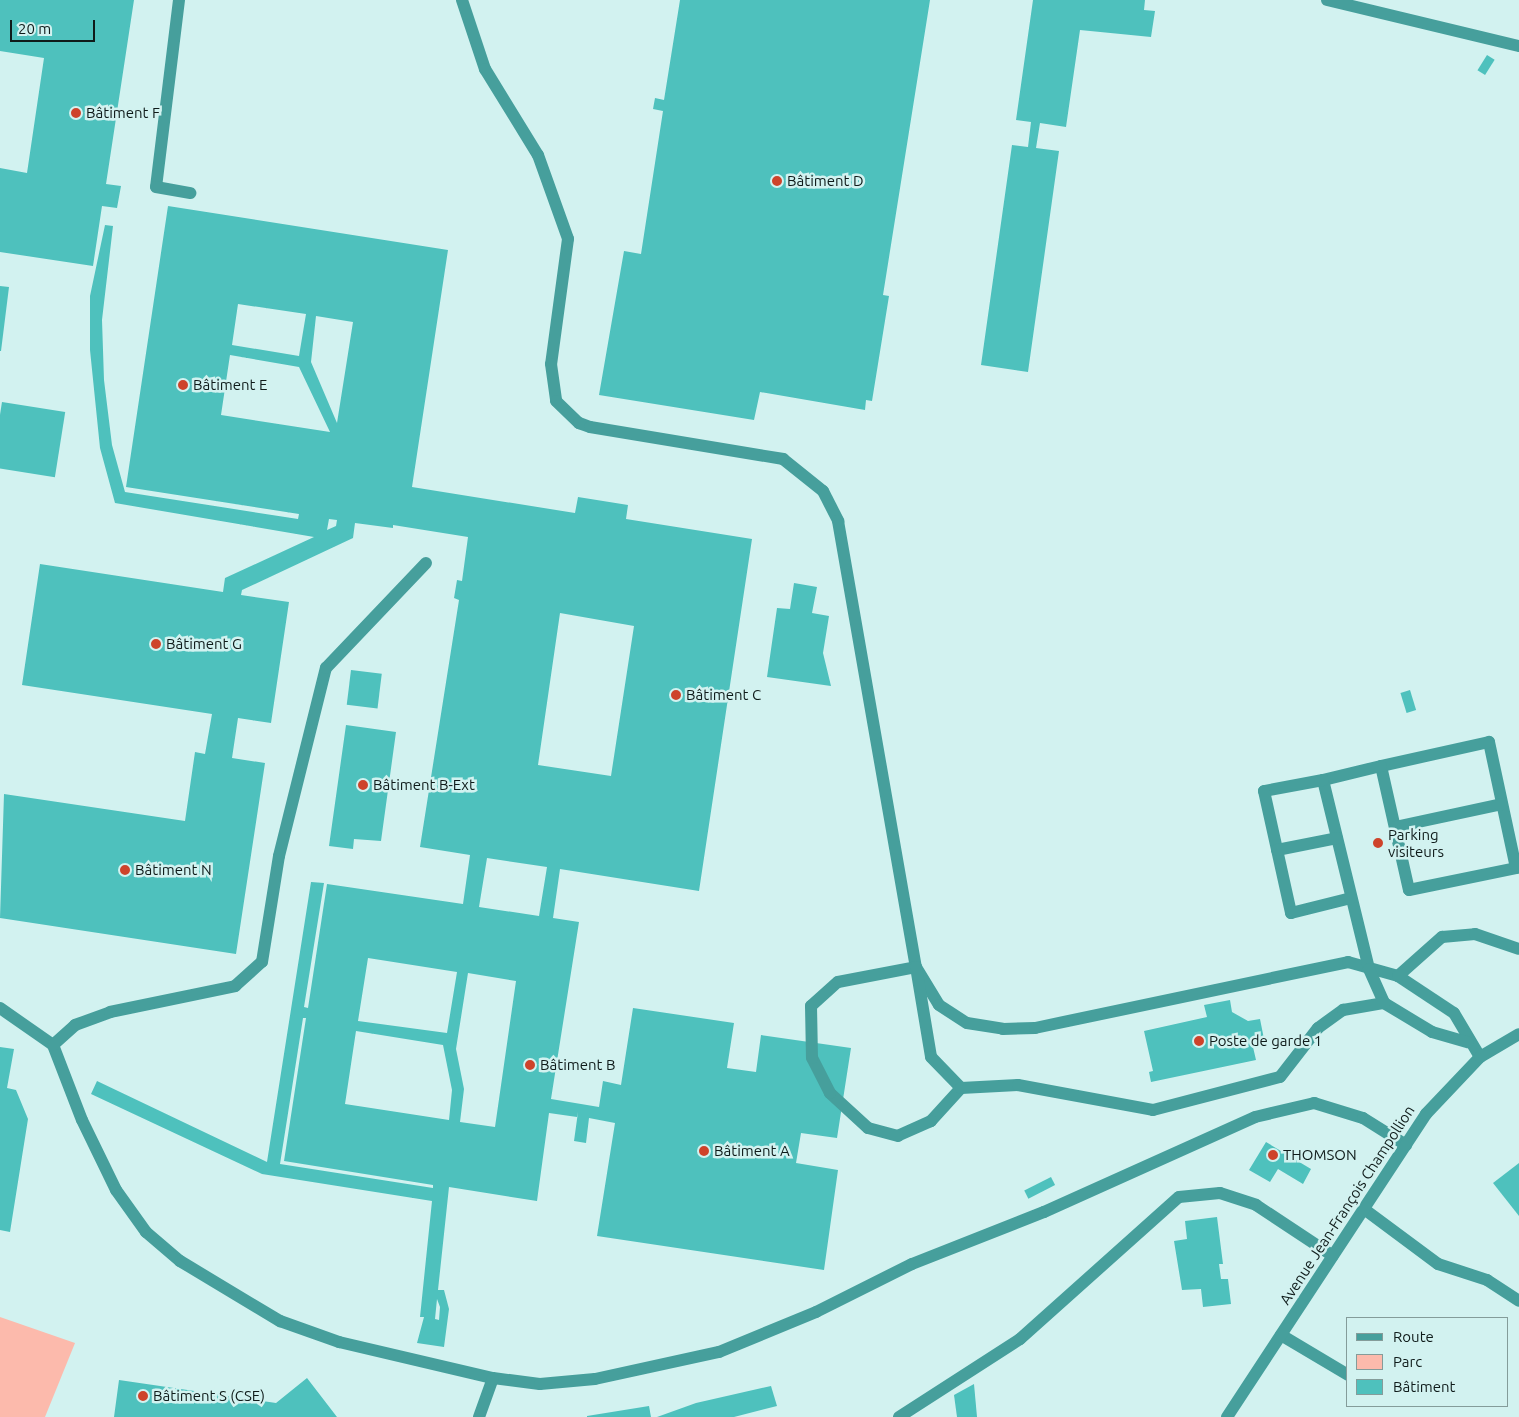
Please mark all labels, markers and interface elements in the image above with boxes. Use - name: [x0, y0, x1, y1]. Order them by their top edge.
- scale bar: [12, 10, 98, 42]
- text: 20 m: [18, 20, 51, 37]
- place label: Bâtiment F: [86, 104, 160, 122]
- marker: Bâtiment F: [70, 107, 82, 119]
- place label: Bâtiment D: [787, 172, 863, 190]
- marker: Bâtiment D: [771, 175, 783, 187]
- place label: Bâtiment E: [193, 376, 267, 394]
- marker: Bâtiment E: [177, 379, 189, 391]
- place label: Bâtiment G: [166, 635, 242, 653]
- marker: Bâtiment G: [150, 638, 162, 650]
- place label: Bâtiment C: [686, 686, 761, 704]
- marker: Bâtiment C: [670, 689, 682, 701]
- place label: Bâtiment B-Ext: [373, 776, 475, 794]
- marker: Bâtiment B-Ext: [357, 779, 369, 791]
- place label: Parking visiteurs: [1388, 825, 1444, 860]
- marker: Parking visiteurs: [1372, 837, 1384, 849]
- place label: Bâtiment N: [135, 861, 212, 879]
- marker: Bâtiment N: [119, 864, 131, 876]
- place label: Poste de garde 1: [1209, 1032, 1322, 1050]
- marker: Poste de garde 1: [1193, 1035, 1205, 1047]
- place label: Bâtiment B: [540, 1056, 615, 1074]
- marker: Bâtiment B: [524, 1059, 536, 1071]
- street label: Avenue Jean-François Champollion: [1276, 1102, 1418, 1308]
- place label: Bâtiment A: [714, 1142, 790, 1160]
- marker: Bâtiment A: [698, 1145, 710, 1157]
- place label: THOMSON: [1283, 1146, 1357, 1164]
- marker: THOMSON: [1267, 1149, 1279, 1161]
- legend: [1346, 1317, 1509, 1407]
- text: Route: [1393, 1328, 1434, 1345]
- text: Parc: [1393, 1353, 1422, 1370]
- text: Bâtiment: [1393, 1378, 1455, 1395]
- place label: Bâtiment S (CSE): [153, 1387, 265, 1405]
- marker: Bâtiment S (CSE): [137, 1390, 149, 1402]

